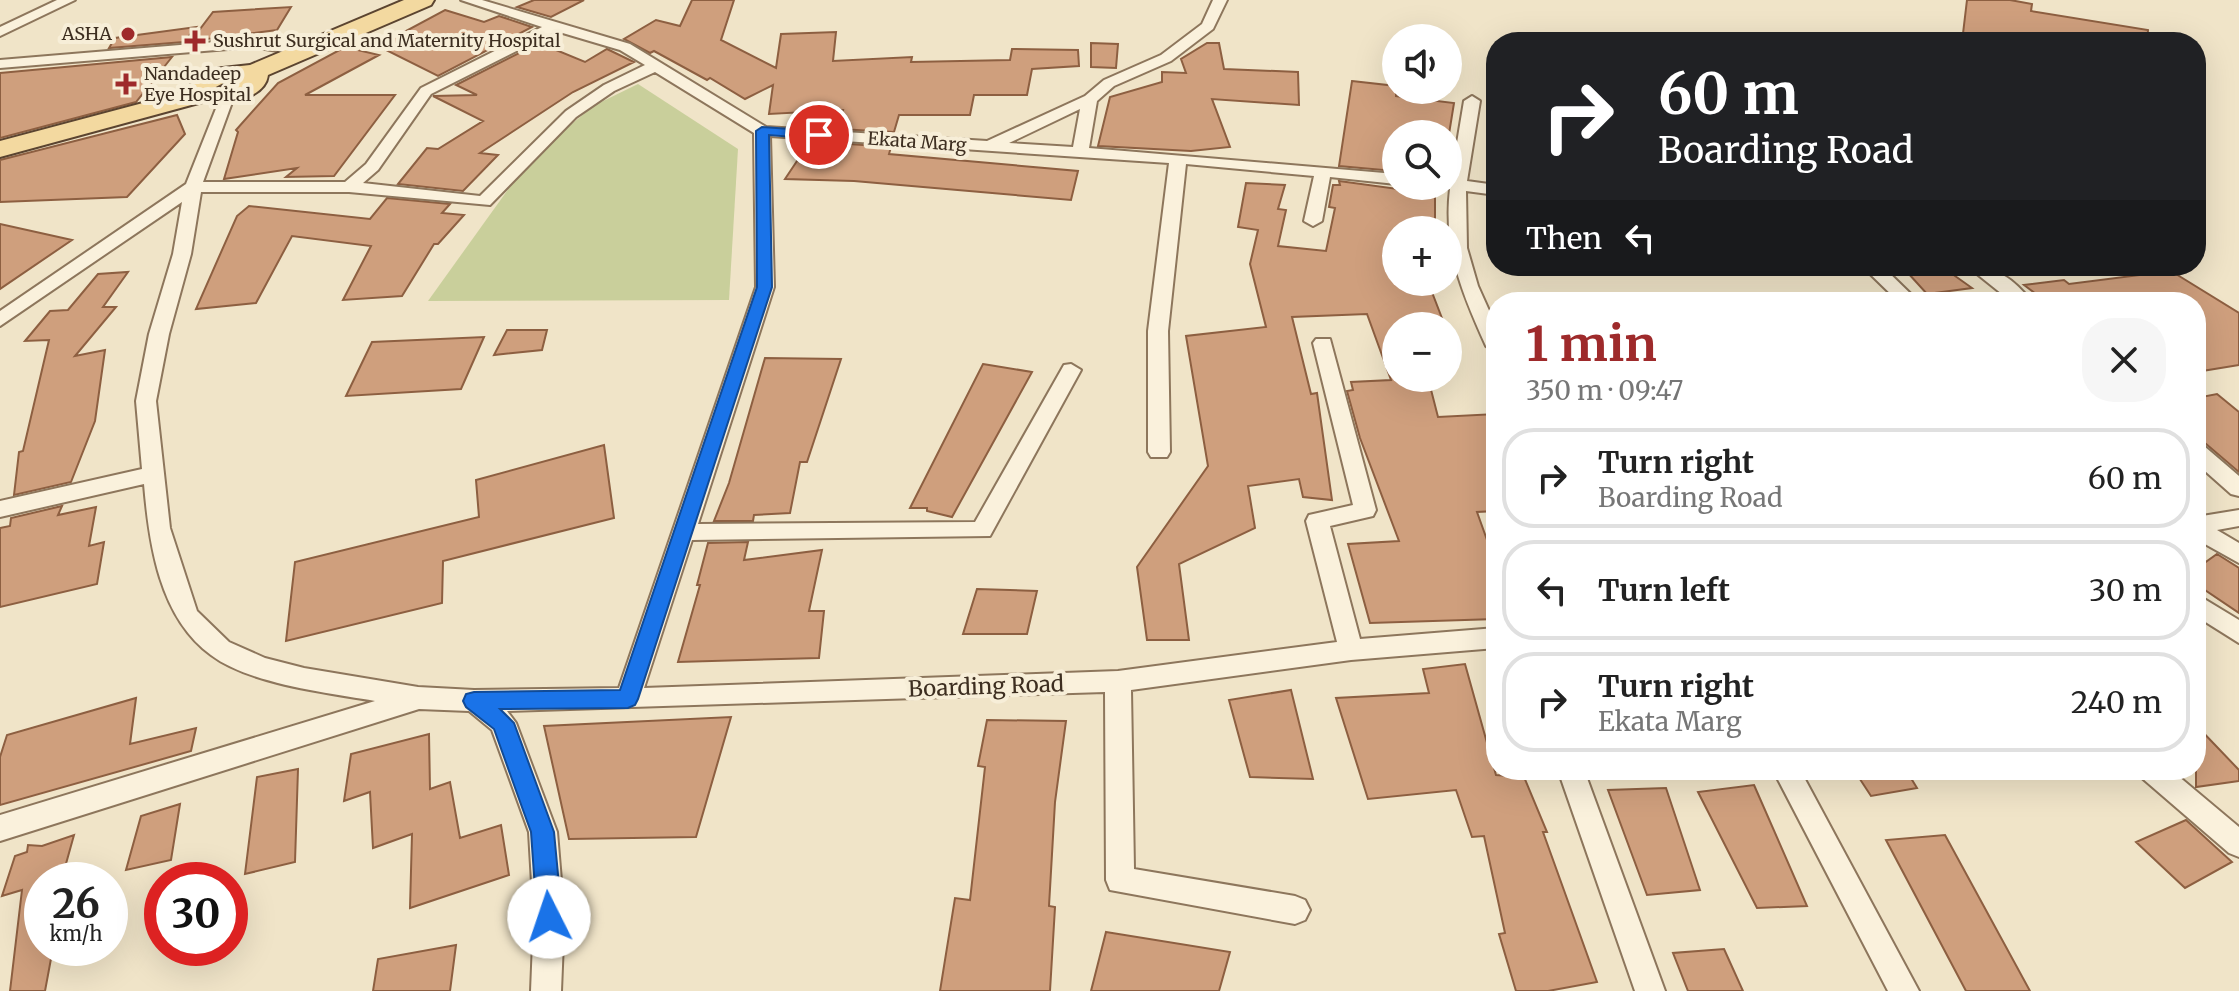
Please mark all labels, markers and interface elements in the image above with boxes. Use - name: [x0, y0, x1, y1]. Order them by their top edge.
- place label: ASHA: [61, 22, 112, 45]
- map controls: [1382, 24, 1462, 392]
- button: sound: [1382, 24, 1462, 104]
- marker: ASHA: [119, 25, 137, 43]
- place label: Sushrut Surgical and Maternity Hospital: [213, 29, 561, 52]
- marker: Sushrut Surgical and Maternity Hospital: [184, 30, 206, 52]
- text: 60 m: [1658, 59, 1799, 129]
- place label: Nandadeep Eye Hospital: [144, 62, 252, 106]
- icon: right: [1526, 64, 1630, 168]
- marker: Nandadeep Eye Hospital: [115, 73, 137, 95]
- pin: [785, 101, 853, 169]
- icon: arrive: [797, 113, 841, 157]
- button: search: [1382, 120, 1462, 200]
- street label: Ekata Marg: [867, 127, 968, 156]
- text: Boarding Road: [1658, 128, 1914, 173]
- button: +: [1382, 216, 1462, 296]
- icon: left: [1618, 216, 1662, 260]
- text: Then: [1526, 219, 1602, 257]
- button: −: [1382, 312, 1462, 392]
- text: 1 min: [1526, 314, 1657, 374]
- button: close: [2082, 318, 2166, 402]
- text: 350 m · 09:47: [1526, 374, 1683, 407]
- text: Turn right: [1598, 443, 1754, 481]
- icon: right: [1530, 456, 1574, 500]
- text: 60 m: [2088, 459, 2162, 497]
- text: Boarding Road: [1598, 481, 1783, 514]
- icon: left: [1530, 568, 1574, 612]
- text: Turn left: [1598, 571, 1730, 609]
- text: 30 m: [2089, 571, 2162, 609]
- text: Turn right: [1598, 667, 1754, 705]
- street label: Boarding Road: [907, 669, 1065, 703]
- icon: right: [1530, 680, 1574, 724]
- text: 240 m: [2071, 683, 2162, 721]
- text: Ekata Marg: [1598, 705, 1742, 738]
- speed limit sign: 30: [144, 862, 248, 966]
- position arrow: [507, 875, 591, 959]
- text: 26: [52, 879, 100, 929]
- text: km/h: [50, 921, 102, 946]

